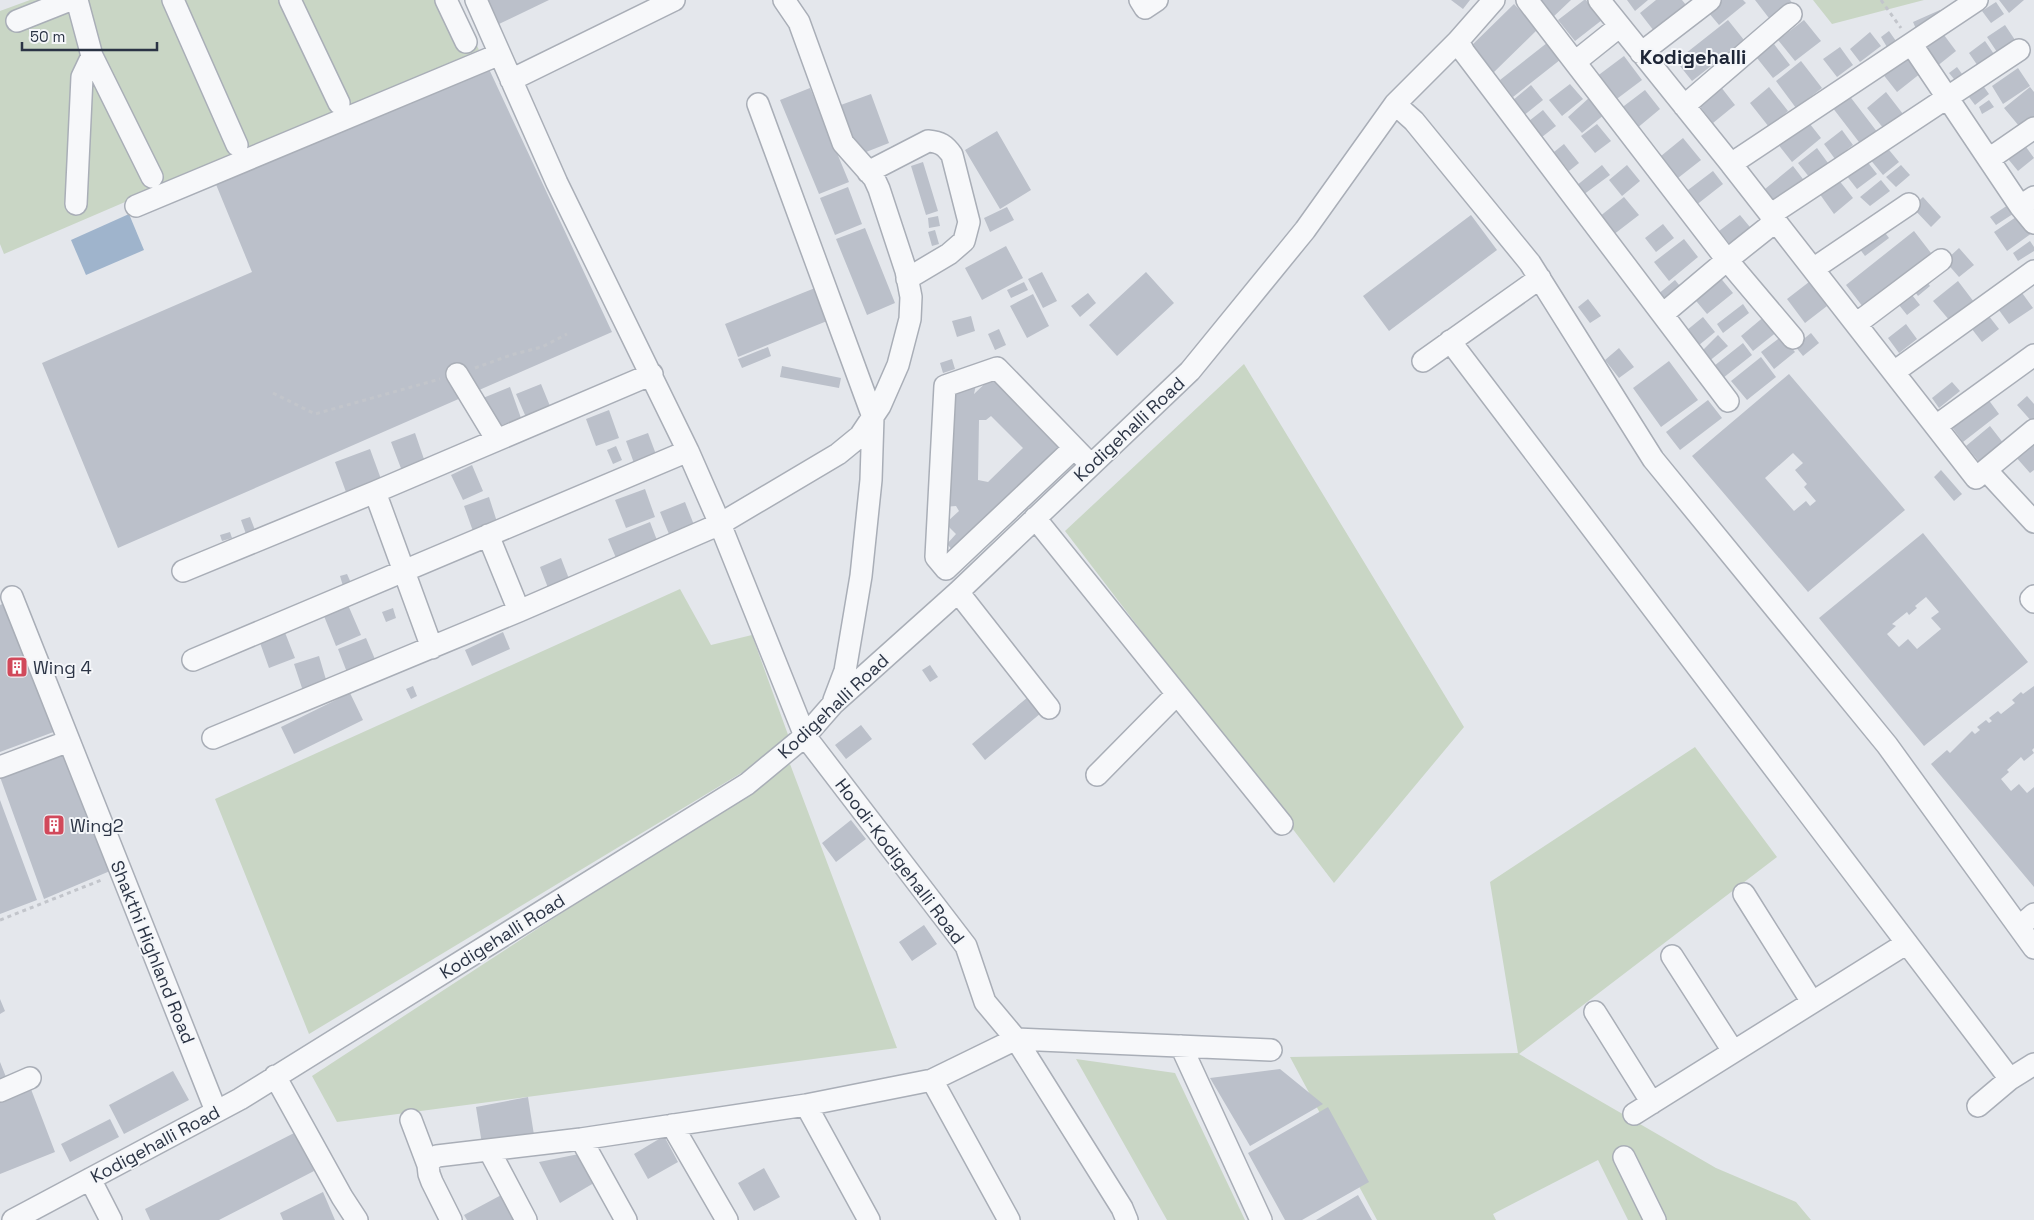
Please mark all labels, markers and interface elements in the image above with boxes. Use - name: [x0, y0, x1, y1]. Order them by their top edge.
- scale bar: [22, 20, 158, 52]
- text: 50 m: [30, 27, 65, 46]
- district label: Kodigehalli: [1640, 44, 1746, 70]
- street label: Kodigehalli Road: [1069, 372, 1189, 486]
- street label: Kodigehalli Road: [773, 649, 893, 763]
- building icon: Wing 4: [5, 655, 29, 679]
- place label: Wing 4: [33, 656, 92, 679]
- street label: Hoodi-Kodigehalli Road: [830, 774, 970, 948]
- building icon: Wing2: [42, 813, 66, 837]
- place label: Wing2: [70, 814, 124, 837]
- street label: Shakthi Highland Road: [106, 857, 200, 1047]
- street label: Kodigehalli Road: [435, 888, 569, 984]
- street label: Kodigehalli Road: [86, 1100, 224, 1188]

